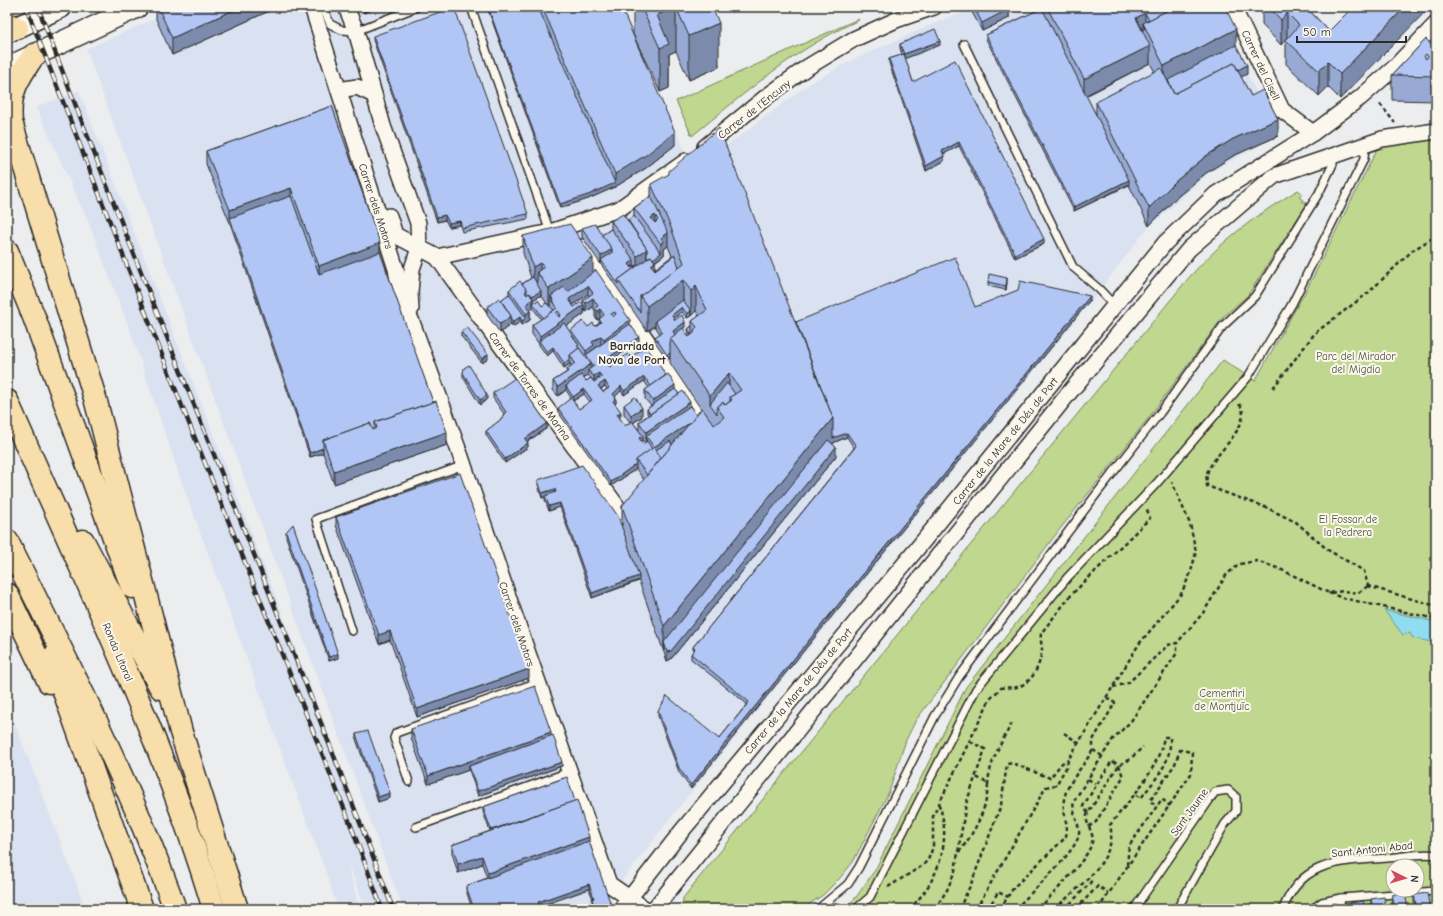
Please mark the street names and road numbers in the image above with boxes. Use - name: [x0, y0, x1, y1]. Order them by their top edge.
- street label: Carrer del Cisell: [1239, 28, 1283, 102]
- street label: Carrer de l'Encuny: [715, 77, 793, 142]
- street label: Carrer dels Motors: [356, 162, 396, 251]
- street label: Carrer de Torres de Marina: [486, 330, 573, 443]
- street label: Carrer de la Mare de Déu de Port: [950, 374, 1061, 508]
- street label: Carrer dels Motors: [496, 580, 537, 669]
- street label: Ronda Litoral: [99, 621, 136, 683]
- street label: Carrer de la Mare de Déu de Port: [742, 625, 855, 757]
- street label: Sant Jaume: [1168, 786, 1211, 839]
- street label: Sant Antoni Abad: [1331, 839, 1414, 860]

